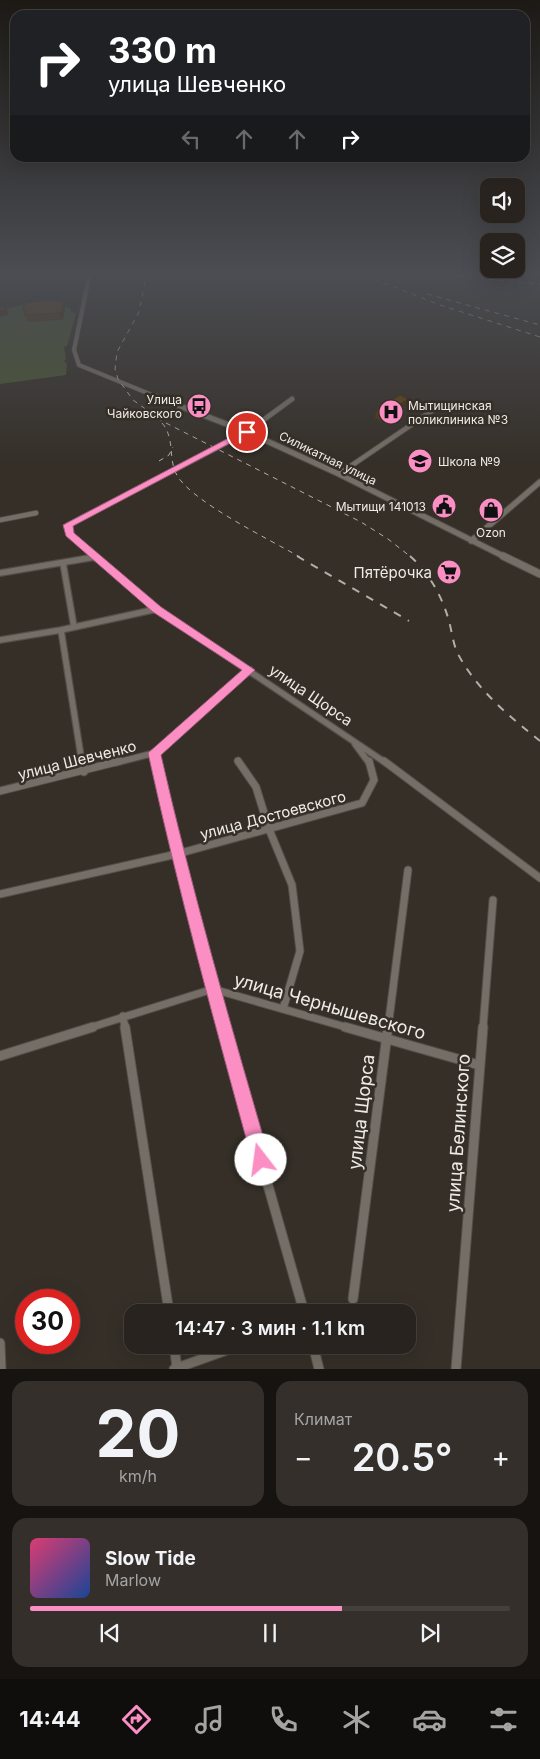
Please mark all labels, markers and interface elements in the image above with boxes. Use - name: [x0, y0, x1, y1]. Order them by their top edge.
- text: 330 m: [108, 29, 217, 71]
- icon: right: [25, 30, 90, 95]
- text: улица Шевченко: [108, 71, 286, 97]
- icon: left: [177, 125, 205, 153]
- icon: ahead: [230, 125, 258, 153]
- icon: ahead: [283, 125, 311, 153]
- icon: right: [336, 125, 364, 153]
- map controls: [480, 178, 525, 278]
- button: sound: [480, 178, 525, 223]
- button: layers: [480, 233, 525, 278]
- place label: Улица Чайковского: [107, 392, 182, 421]
- bus stop icon: Улица Чайковского: [186, 393, 212, 419]
- place label: Мытищинская поликлиника №3: [408, 398, 508, 427]
- hospital icon: Мытищинская поликлиника №3: [378, 399, 404, 425]
- pin: [226, 411, 268, 453]
- icon: arrive: [233, 418, 261, 446]
- street label: Силикатная улица: [277, 428, 379, 488]
- school or university icon: Школа №9: [407, 448, 433, 474]
- place label: Школа №9: [438, 454, 500, 469]
- public building icon: Мытищи 141013: [431, 493, 457, 519]
- shop icon: Ozon: [478, 497, 504, 523]
- place label: Мытищи 141013: [336, 499, 426, 514]
- place label: Ozon: [476, 525, 506, 540]
- supermarket icon: Пятёрочка: [436, 559, 462, 585]
- place label: Пятёрочка: [354, 563, 432, 582]
- street label: улица Щорса: [266, 660, 356, 730]
- street label: улица Шевченко: [16, 736, 138, 784]
- street label: улица Достоевского: [198, 786, 348, 844]
- street label: улица Чернышевского: [232, 969, 428, 1043]
- street label: улица Щорса: [344, 1053, 378, 1171]
- street label: улица Белинского: [442, 1053, 474, 1213]
- position arrow: [234, 1133, 286, 1185]
- speed limit sign: 30: [15, 1289, 80, 1354]
- text: 14:47 · 3 мин · 1.1 km: [175, 1317, 365, 1340]
- text: 20: [96, 1394, 180, 1473]
- text: Климат: [294, 1409, 352, 1429]
- text: 20.5°: [352, 1434, 452, 1480]
- text: −: [294, 1440, 313, 1474]
- text: +: [491, 1440, 510, 1474]
- text: km/h: [119, 1466, 157, 1486]
- text: Slow Tide: [105, 1547, 196, 1570]
- text: Marlow: [105, 1570, 161, 1590]
- icon: previous: [96, 1619, 124, 1647]
- icon: pause: [256, 1619, 284, 1647]
- icon: next: [416, 1619, 444, 1647]
- icon: directions: [119, 1702, 154, 1737]
- icon: music: [192, 1702, 227, 1737]
- icon: phone: [266, 1702, 301, 1737]
- icon: climate: [339, 1702, 374, 1737]
- icon: car: [412, 1702, 447, 1737]
- icon: filters: [486, 1702, 521, 1737]
- text: 14:44: [19, 1706, 81, 1732]

